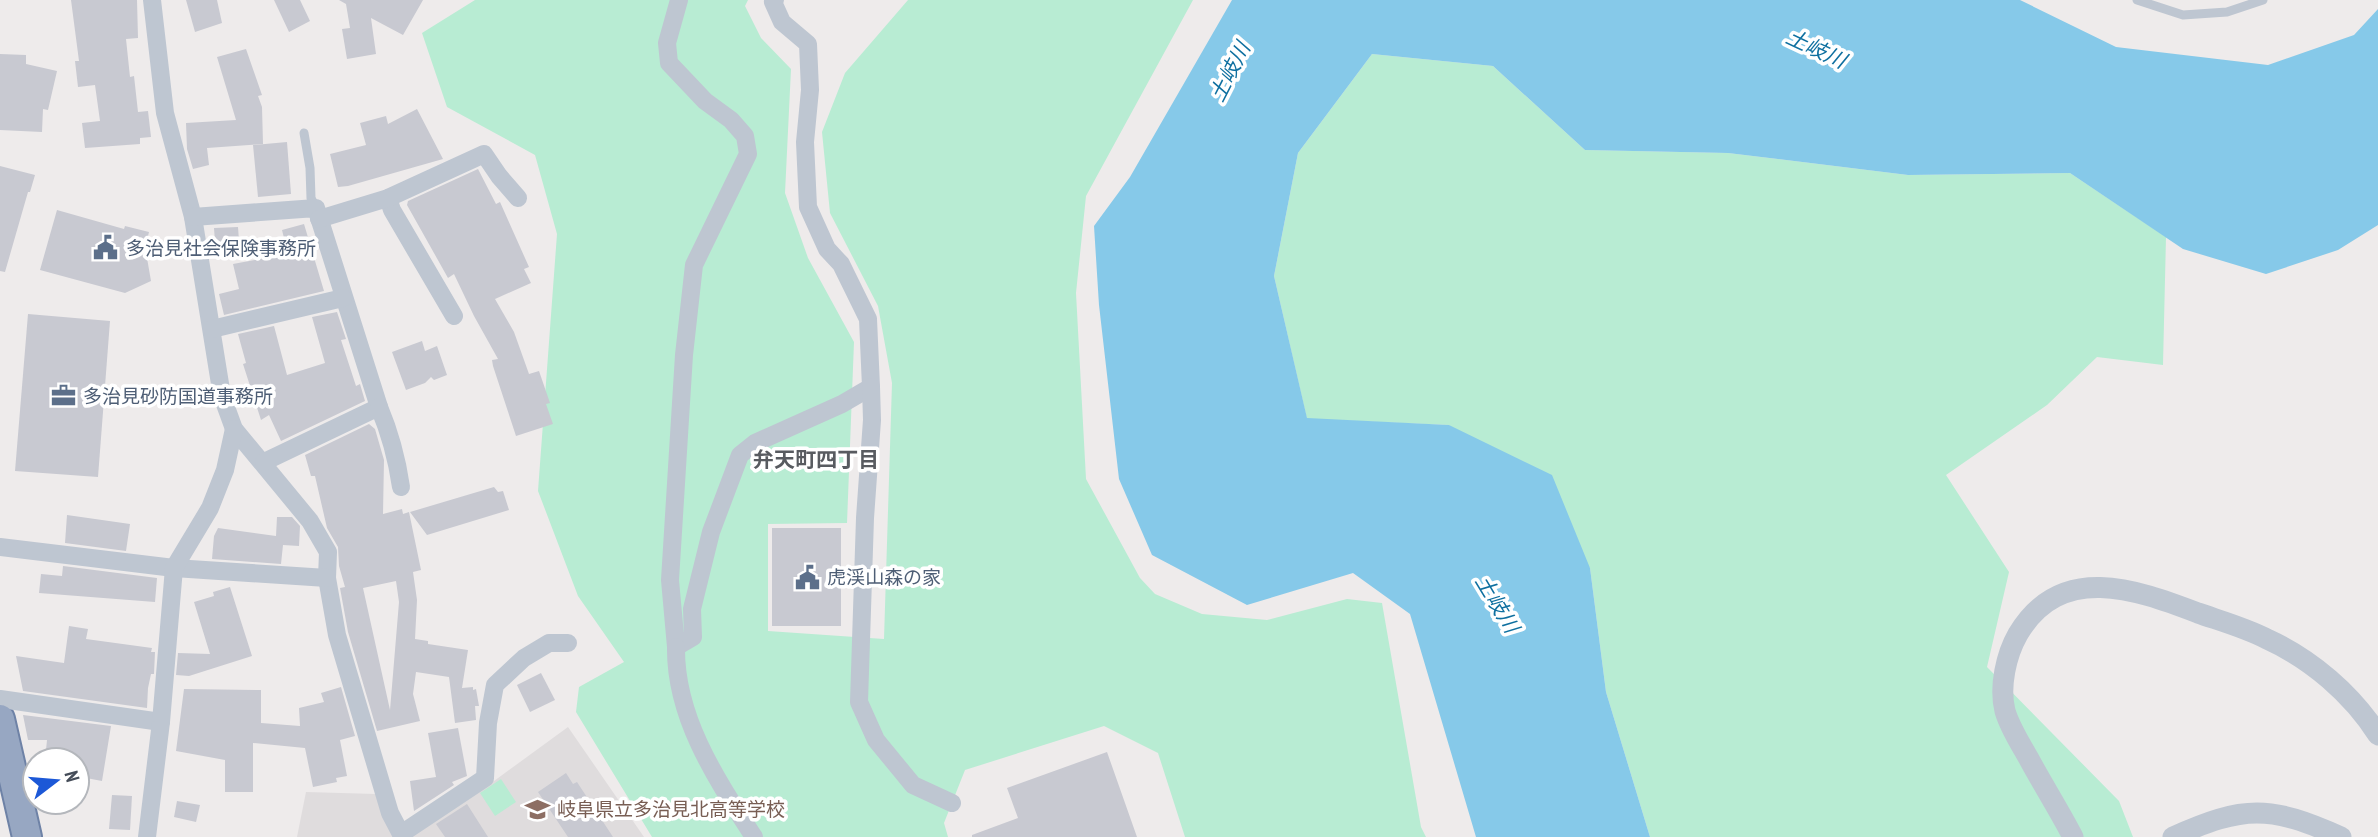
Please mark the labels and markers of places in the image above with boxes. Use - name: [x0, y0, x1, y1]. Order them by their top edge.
- public building icon: 多治見社会保険事務所: [92, 234, 120, 262]
- place label: 多治見社会保険事務所: [126, 236, 316, 260]
- office icon: 多治見砂防国道事務所: [49, 382, 77, 410]
- place label: 多治見砂防国道事務所: [83, 384, 273, 408]
- public building icon: 虎渓山森の家: [793, 563, 821, 591]
- place label: 虎渓山森の家: [827, 565, 941, 589]
- school or university icon: 岐阜県立多治見北高等学校: [523, 795, 551, 823]
- place label: 岐阜県立多治見北高等学校: [557, 797, 785, 821]

